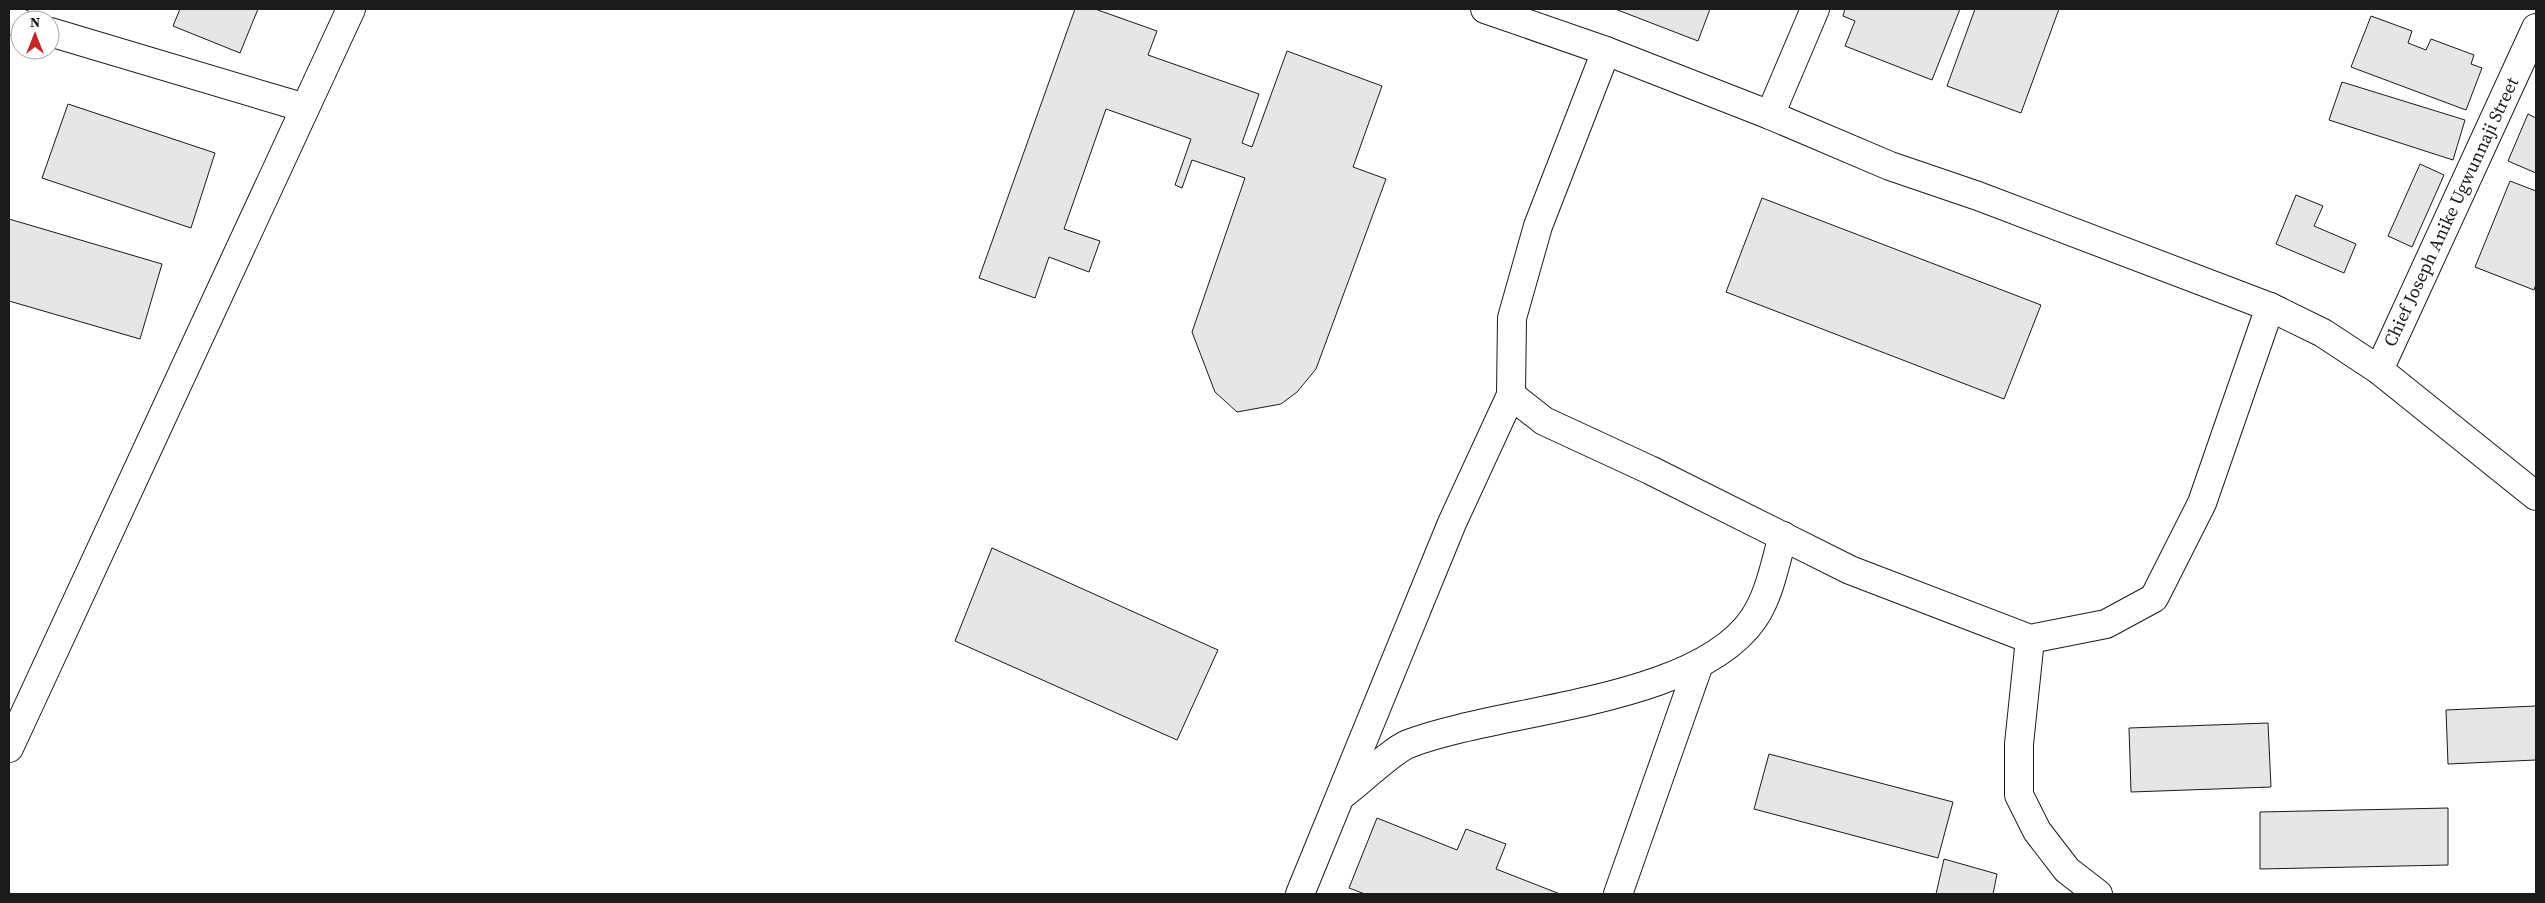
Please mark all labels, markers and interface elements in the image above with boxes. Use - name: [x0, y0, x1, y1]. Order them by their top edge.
- north arrow: [10, 10, 60, 60]
- text: N: [30, 12, 40, 32]
- street label: Chief Joseph Anike Ugwunnaji Street: [2377, 73, 2524, 351]

